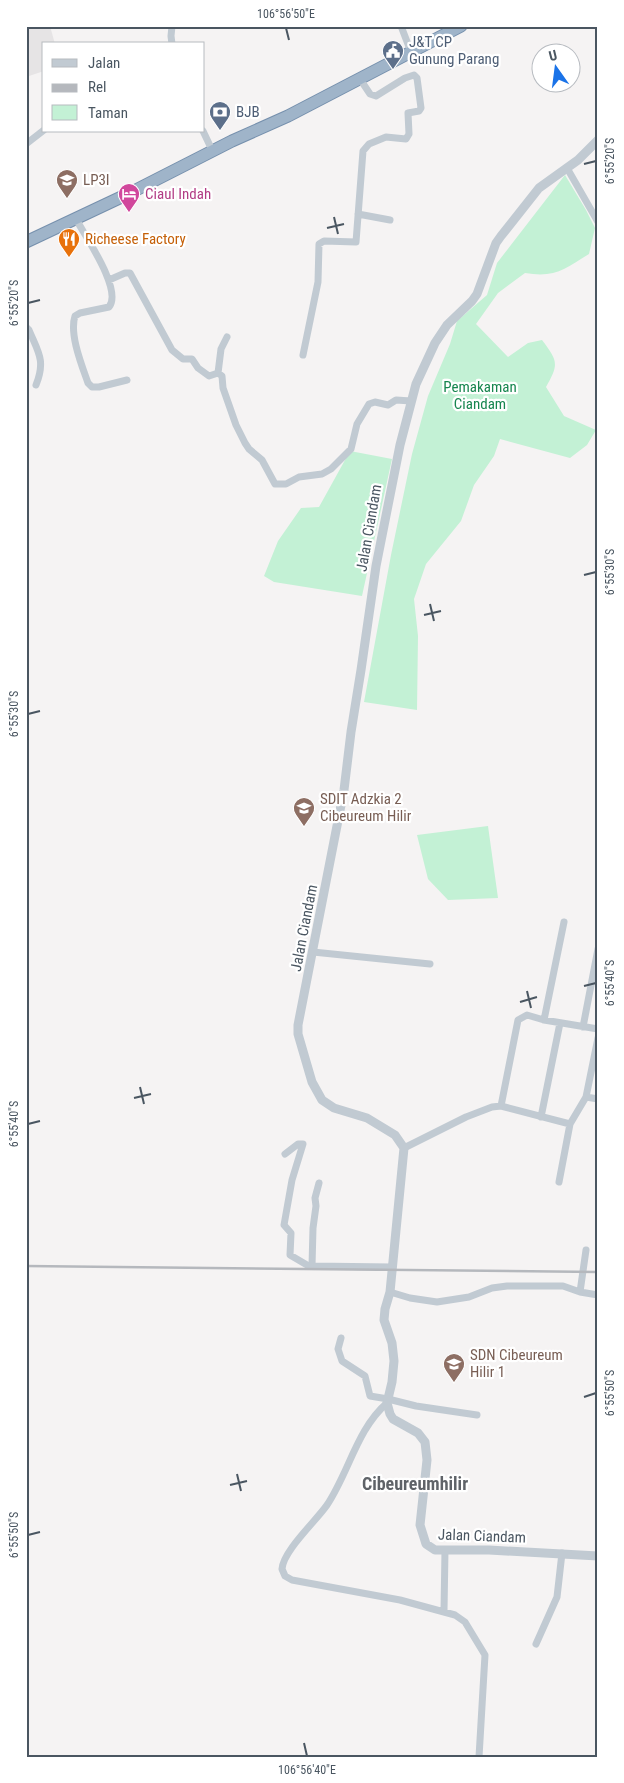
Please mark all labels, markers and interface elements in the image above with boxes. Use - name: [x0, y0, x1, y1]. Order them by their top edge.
- text: 106°56'50"E: [257, 7, 315, 21]
- place label: J&T CP Gunung Parang: [409, 33, 499, 68]
- public building icon: J&T CP Gunung Parang: [381, 39, 405, 70]
- legend: [42, 42, 205, 132]
- north arrow: [532, 42, 582, 92]
- text: U: [547, 47, 559, 64]
- text: Jalan: [88, 54, 120, 72]
- text: Rel: [88, 78, 106, 96]
- bank icon: BJB: [208, 100, 232, 131]
- place label: BJB: [236, 103, 260, 121]
- text: Taman: [88, 104, 128, 122]
- text: 6°55'20"S: [603, 138, 617, 184]
- school or university icon: LP3I: [55, 168, 79, 199]
- place label: LP3I: [83, 171, 110, 189]
- hotel icon: Ciaul Indah: [117, 182, 141, 213]
- place label: Ciaul Indah: [145, 185, 211, 203]
- restaurant icon: Richeese Factory: [57, 227, 81, 258]
- place label: Richeese Factory: [85, 230, 186, 248]
- text: 6°55'20"S: [7, 280, 21, 326]
- park label: Pemakaman Ciandam: [443, 378, 517, 413]
- street label: Jalan Ciandam: [352, 483, 386, 573]
- text: 6°55'30"S: [603, 549, 617, 595]
- text: 6°55'30"S: [7, 691, 21, 737]
- place label: SDIT Adzkia 2 Cibeureum Hilir: [320, 790, 412, 825]
- school or university icon: SDIT Adzkia 2 Cibeureum Hilir: [292, 796, 316, 827]
- street label: Jalan Ciandam: [287, 883, 321, 973]
- text: 6°55'40"S: [603, 960, 617, 1006]
- text: 6°55'40"S: [7, 1101, 21, 1147]
- place label: SDN Cibeureum Hilir 1: [470, 1346, 563, 1381]
- school or university icon: SDN Cibeureum Hilir 1: [442, 1352, 466, 1383]
- text: 6°55'50"S: [603, 1370, 617, 1416]
- district label: Cibeureumhilir: [362, 1473, 468, 1494]
- text: 6°55'50"S: [7, 1512, 21, 1558]
- street label: Jalan Ciandam: [438, 1525, 526, 1547]
- text: 106°56'40"E: [278, 1763, 336, 1777]

